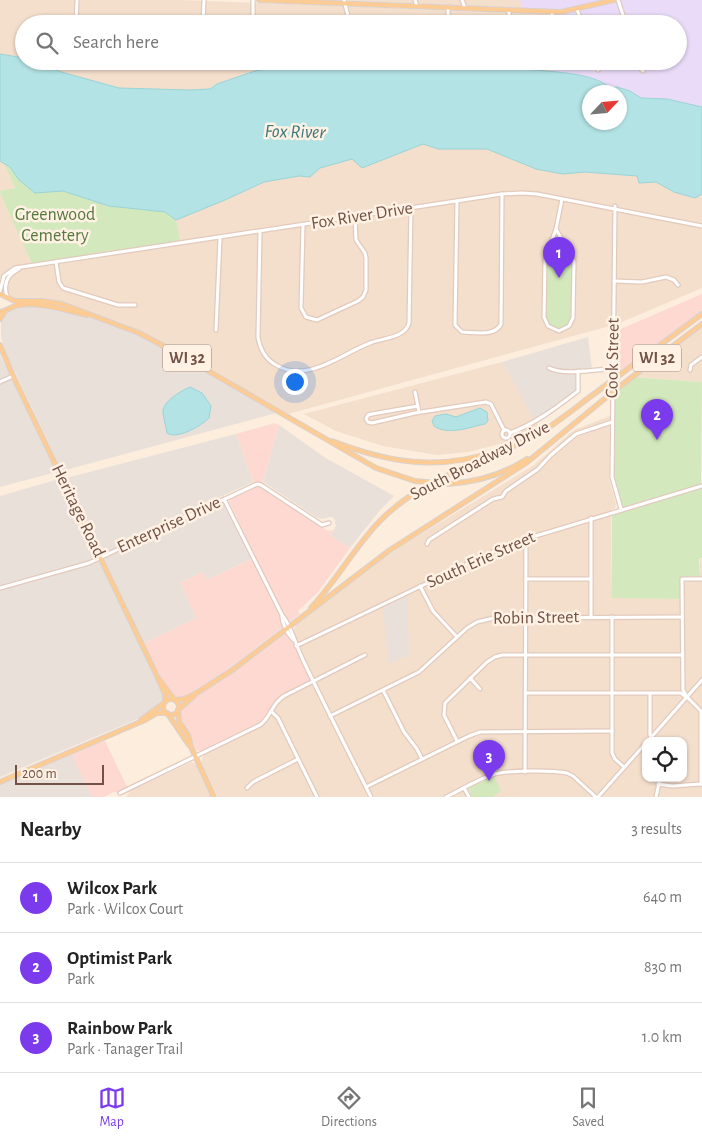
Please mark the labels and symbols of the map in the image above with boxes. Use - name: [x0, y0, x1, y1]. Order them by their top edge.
- north arrow: [582, 85, 627, 130]
- water label: Fox River: [264, 122, 326, 142]
- street label: Fox River Drive: [310, 199, 414, 233]
- park label: Greenwood Cemetery: [15, 206, 95, 245]
- pin: 1: [543, 237, 575, 278]
- street label: Cook Street: [603, 317, 623, 398]
- road number: WI 32: [163, 344, 211, 372]
- road number: WI 32: [633, 344, 681, 372]
- your location: [282, 369, 308, 395]
- pin: 2: [641, 399, 673, 440]
- street label: South Broadway Drive: [407, 418, 553, 504]
- street label: Heritage Road: [48, 462, 108, 560]
- street label: Enterprise Drive: [114, 493, 224, 557]
- street label: South Erie Street: [424, 528, 538, 592]
- street label: Robin Street: [493, 608, 580, 628]
- pin: 3: [473, 740, 505, 781]
- scale bar: [15, 762, 104, 785]

